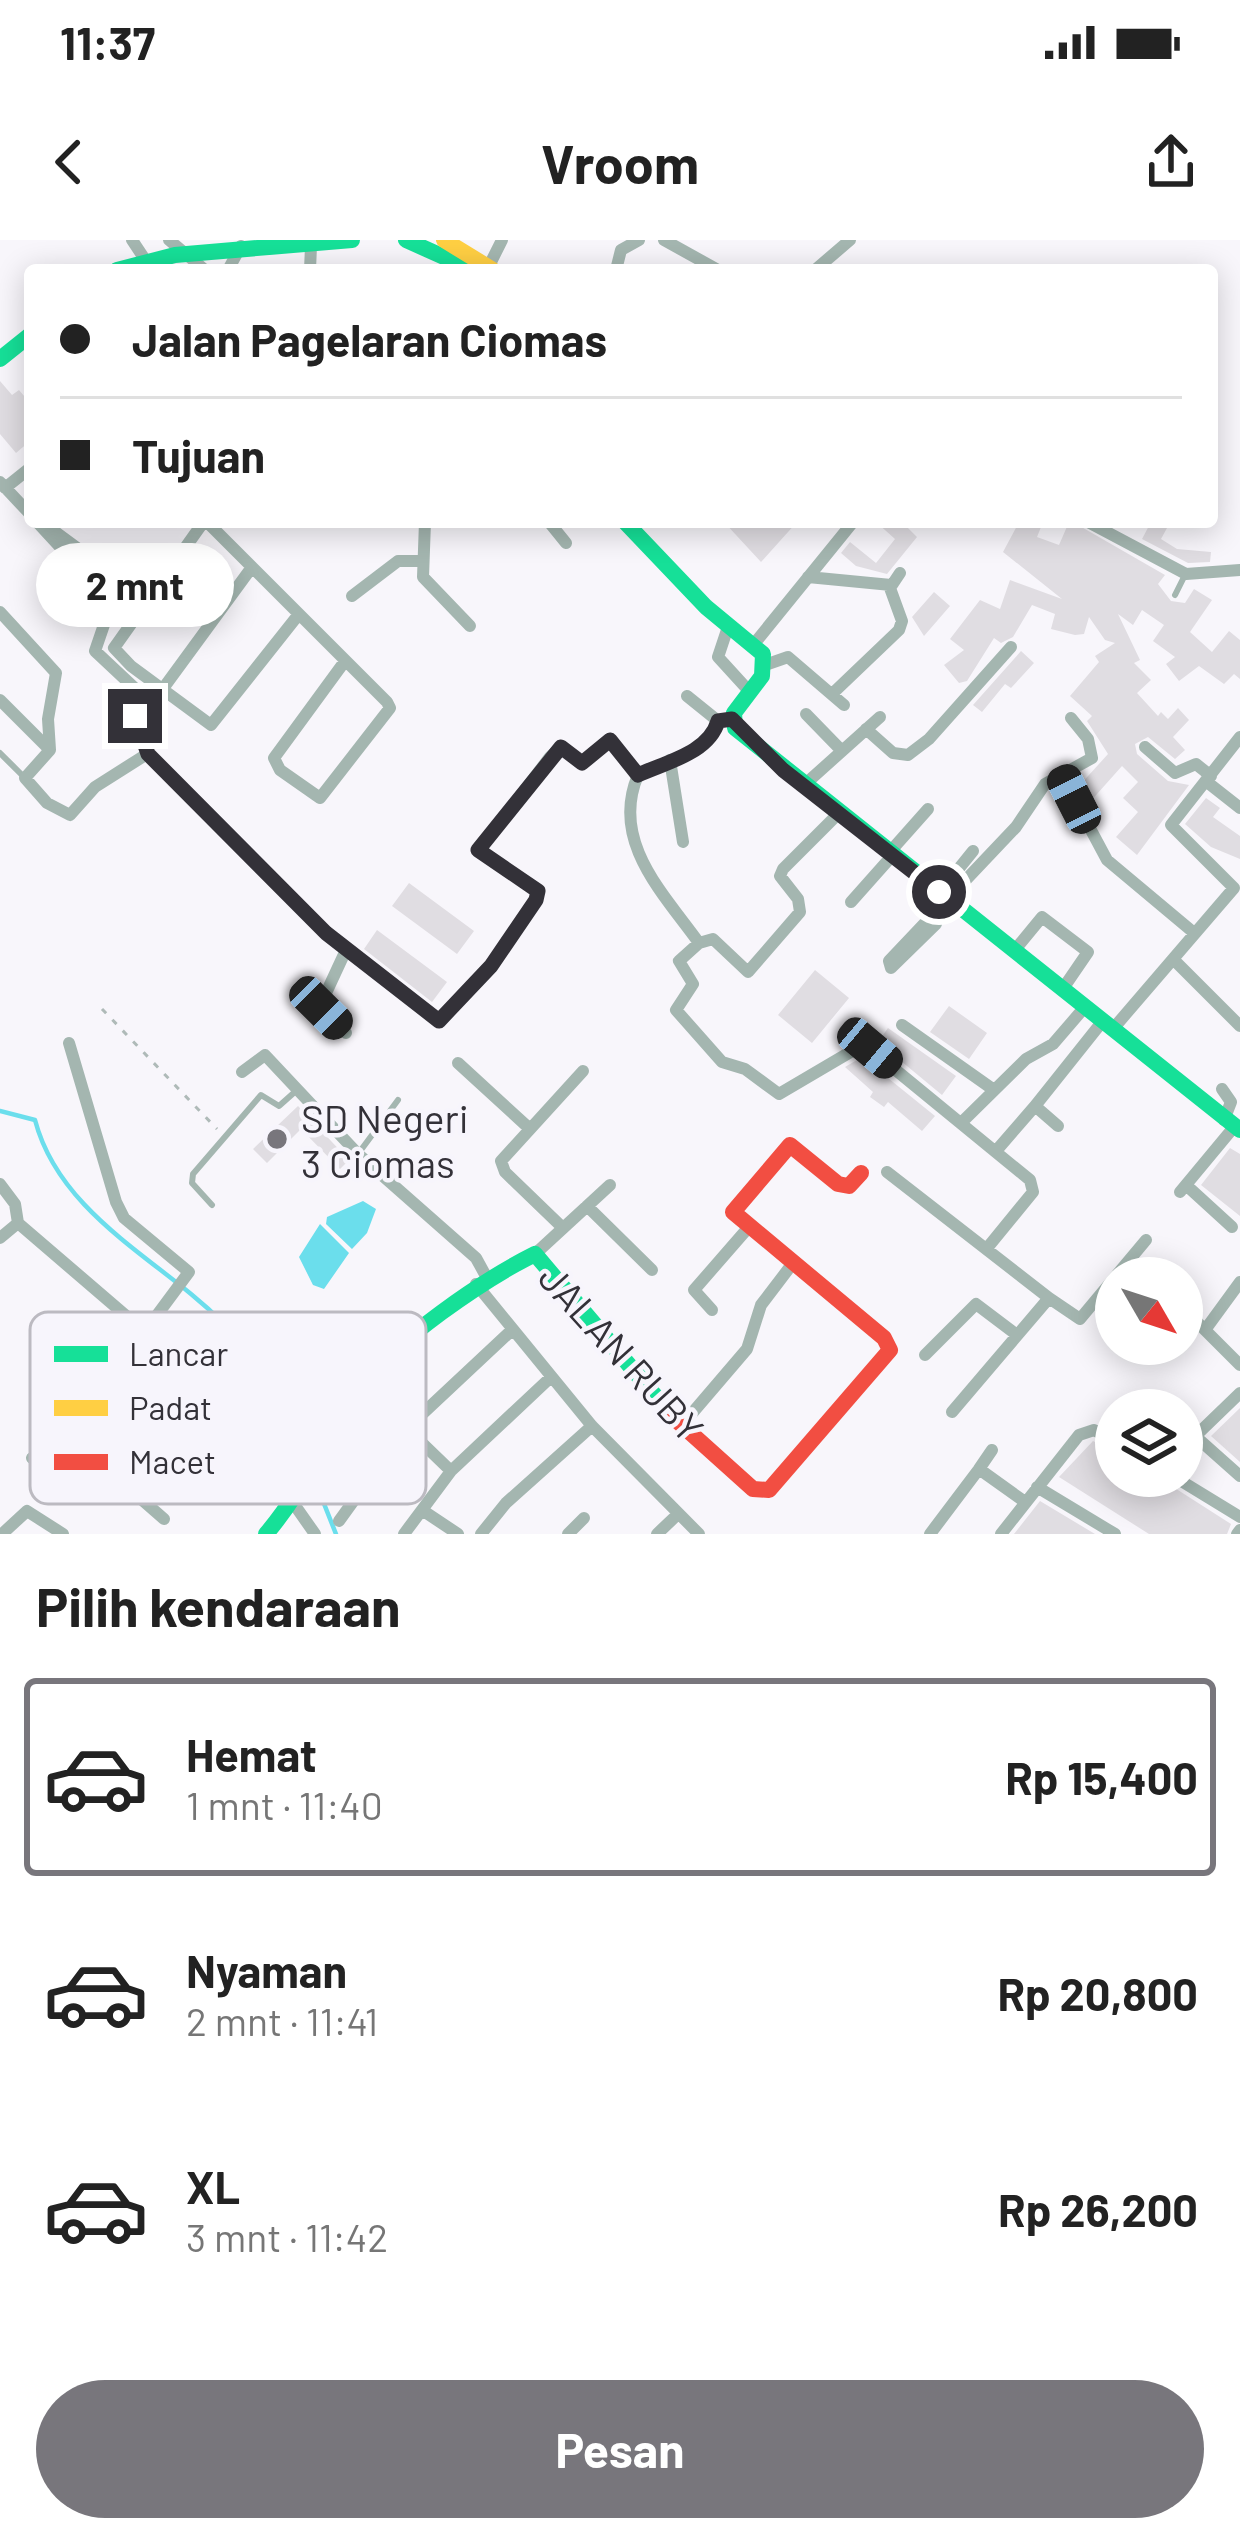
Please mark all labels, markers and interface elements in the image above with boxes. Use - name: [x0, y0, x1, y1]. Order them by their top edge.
- text: 11:37: [60, 15, 155, 69]
- icon: back: [36, 129, 102, 195]
- icon: share: [1138, 129, 1204, 195]
- text: Vroom: [541, 130, 699, 195]
- text: Jalan Pagelaran Ciomas: [132, 312, 607, 366]
- text: Tujuan: [132, 428, 265, 482]
- callout: 2 mnt: [36, 542, 234, 626]
- text: 2 mnt: [86, 561, 184, 608]
- route end: [108, 689, 162, 743]
- car: [1042, 759, 1106, 839]
- route start: [912, 865, 966, 919]
- car: [283, 970, 359, 1046]
- car: [831, 1011, 909, 1085]
- place label: SD Negeri 3 Ciomas: [301, 1094, 469, 1186]
- marker: SD Negeri 3 Ciomas: [264, 1126, 290, 1152]
- street label: JALAN RUBY: [530, 1254, 714, 1450]
- north arrow: [1095, 1257, 1203, 1365]
- map controls: [1095, 1257, 1203, 1497]
- legend: [30, 1312, 426, 1504]
- text: Lancar: [129, 1333, 228, 1373]
- text: Padat: [129, 1387, 212, 1427]
- button: layers: [1095, 1389, 1203, 1497]
- text: Macet: [129, 1441, 216, 1481]
- text: Pilih kendaraan: [36, 1573, 400, 1638]
- icon: car: [42, 1723, 150, 1831]
- text: Hemat: [186, 1727, 317, 1781]
- text: Rp 15,400: [1005, 1750, 1198, 1804]
- text: 1 mnt · 11:40: [186, 1781, 383, 1828]
- icon: car: [42, 1939, 150, 2047]
- text: Nyaman: [186, 1943, 347, 1997]
- text: Rp 20,800: [997, 1966, 1198, 2020]
- text: 2 mnt · 11:41: [186, 1997, 378, 2044]
- icon: car: [42, 2155, 150, 2263]
- text: XL: [186, 2159, 240, 2213]
- text: Rp 26,200: [998, 2182, 1198, 2236]
- text: 3 mnt · 11:42: [186, 2213, 388, 2260]
- button: Pesan: [36, 2380, 1204, 2518]

